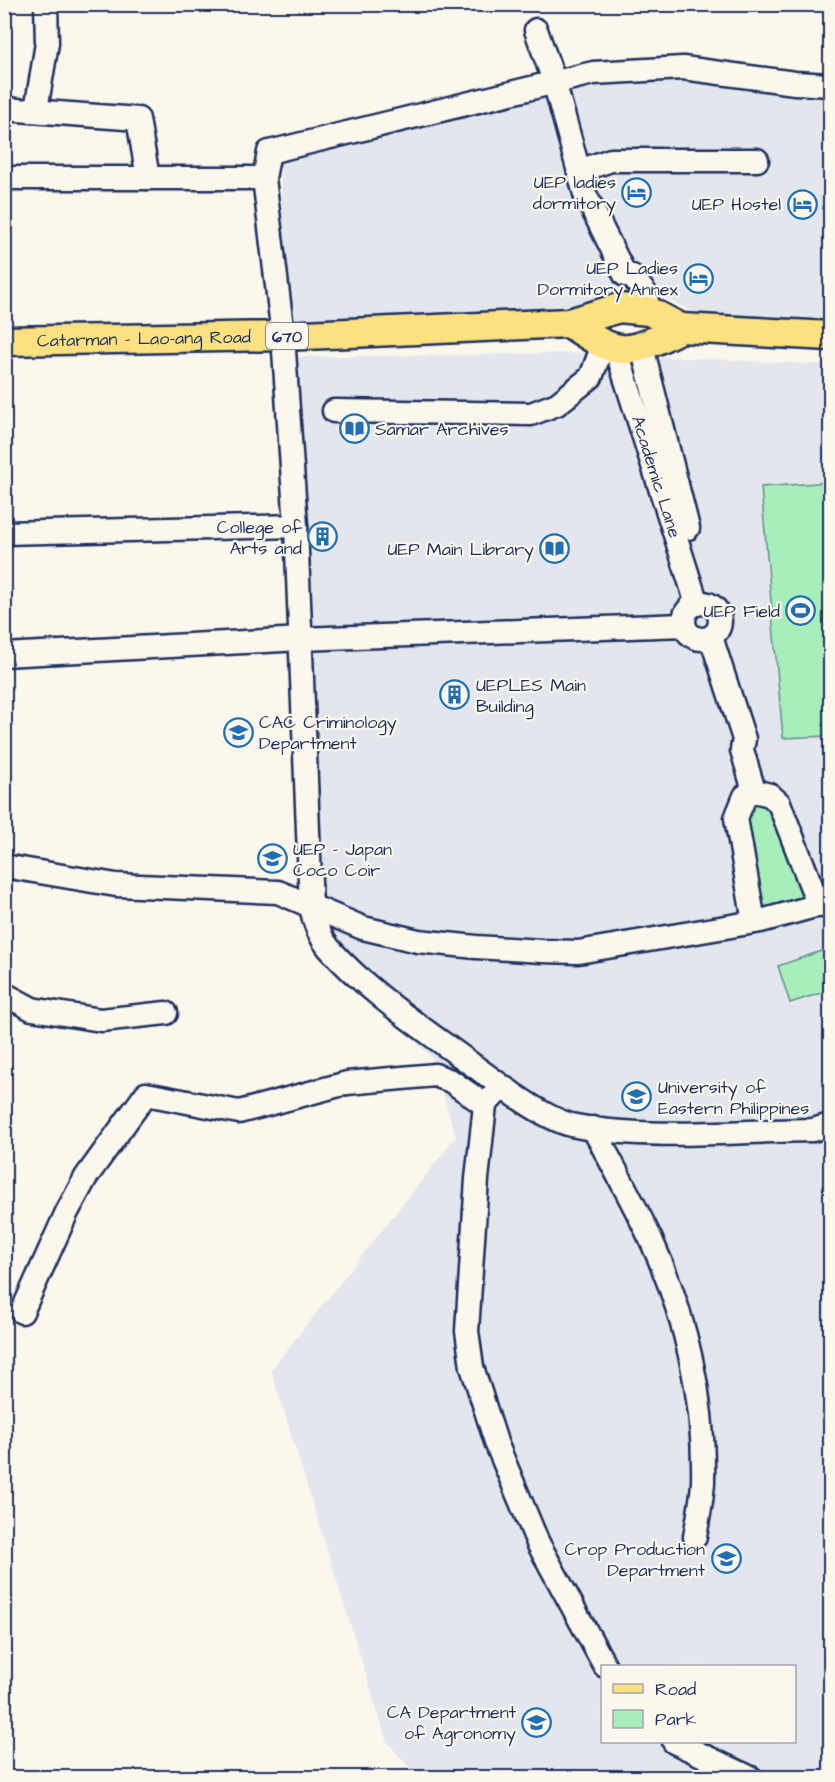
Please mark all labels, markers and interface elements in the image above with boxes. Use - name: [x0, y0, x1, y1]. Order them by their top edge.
- place label: UEP ladies dormitory: [533, 170, 616, 217]
- hotel icon: UEP ladies dormitory: [621, 176, 653, 208]
- hotel icon: UEP Hostel: [786, 188, 818, 220]
- place label: UEP Hostel: [692, 192, 781, 217]
- place label: UEP Ladies Dormitory Annex: [537, 256, 679, 303]
- hotel icon: UEP Ladies Dormitory Annex: [683, 262, 715, 294]
- road number: 670: [266, 323, 308, 349]
- street label: Catarman - Lao-ang Road: [37, 325, 251, 353]
- library icon: Samar Archives: [338, 413, 370, 445]
- street label: Academic Lane: [625, 413, 687, 541]
- place label: Samar Archives: [375, 417, 509, 442]
- place label: College of Arts and: [217, 515, 302, 561]
- building icon: College of Arts and: [307, 521, 339, 553]
- library icon: UEP Main Library: [539, 533, 571, 565]
- place label: UEP Main Library: [387, 537, 534, 563]
- sports icon: UEP Field: [785, 595, 817, 627]
- place label: UEP Field: [704, 599, 780, 624]
- place label: UEPLES Main Building: [476, 673, 586, 720]
- building icon: UEPLES Main Building: [439, 679, 471, 711]
- place label: CAC Criminology Department: [259, 710, 397, 756]
- school or university icon: CAC Criminology Department: [222, 716, 254, 748]
- place label: UEP - Japan Coco Coir: [293, 837, 392, 883]
- school or university icon: UEP - Japan Coco Coir: [256, 843, 288, 875]
- place label: University of Eastern Philippines: [658, 1075, 809, 1121]
- school or university icon: University of Eastern Philippines: [621, 1081, 653, 1113]
- place label: Crop Production Department: [565, 1537, 706, 1583]
- school or university icon: Crop Production Department: [710, 1543, 742, 1575]
- legend: [601, 1665, 796, 1743]
- text: Road: [655, 1677, 696, 1702]
- place label: CA Department of Agronomy: [387, 1700, 517, 1747]
- school or university icon: CA Department of Agronomy: [521, 1706, 553, 1738]
- text: Park: [655, 1707, 697, 1732]

